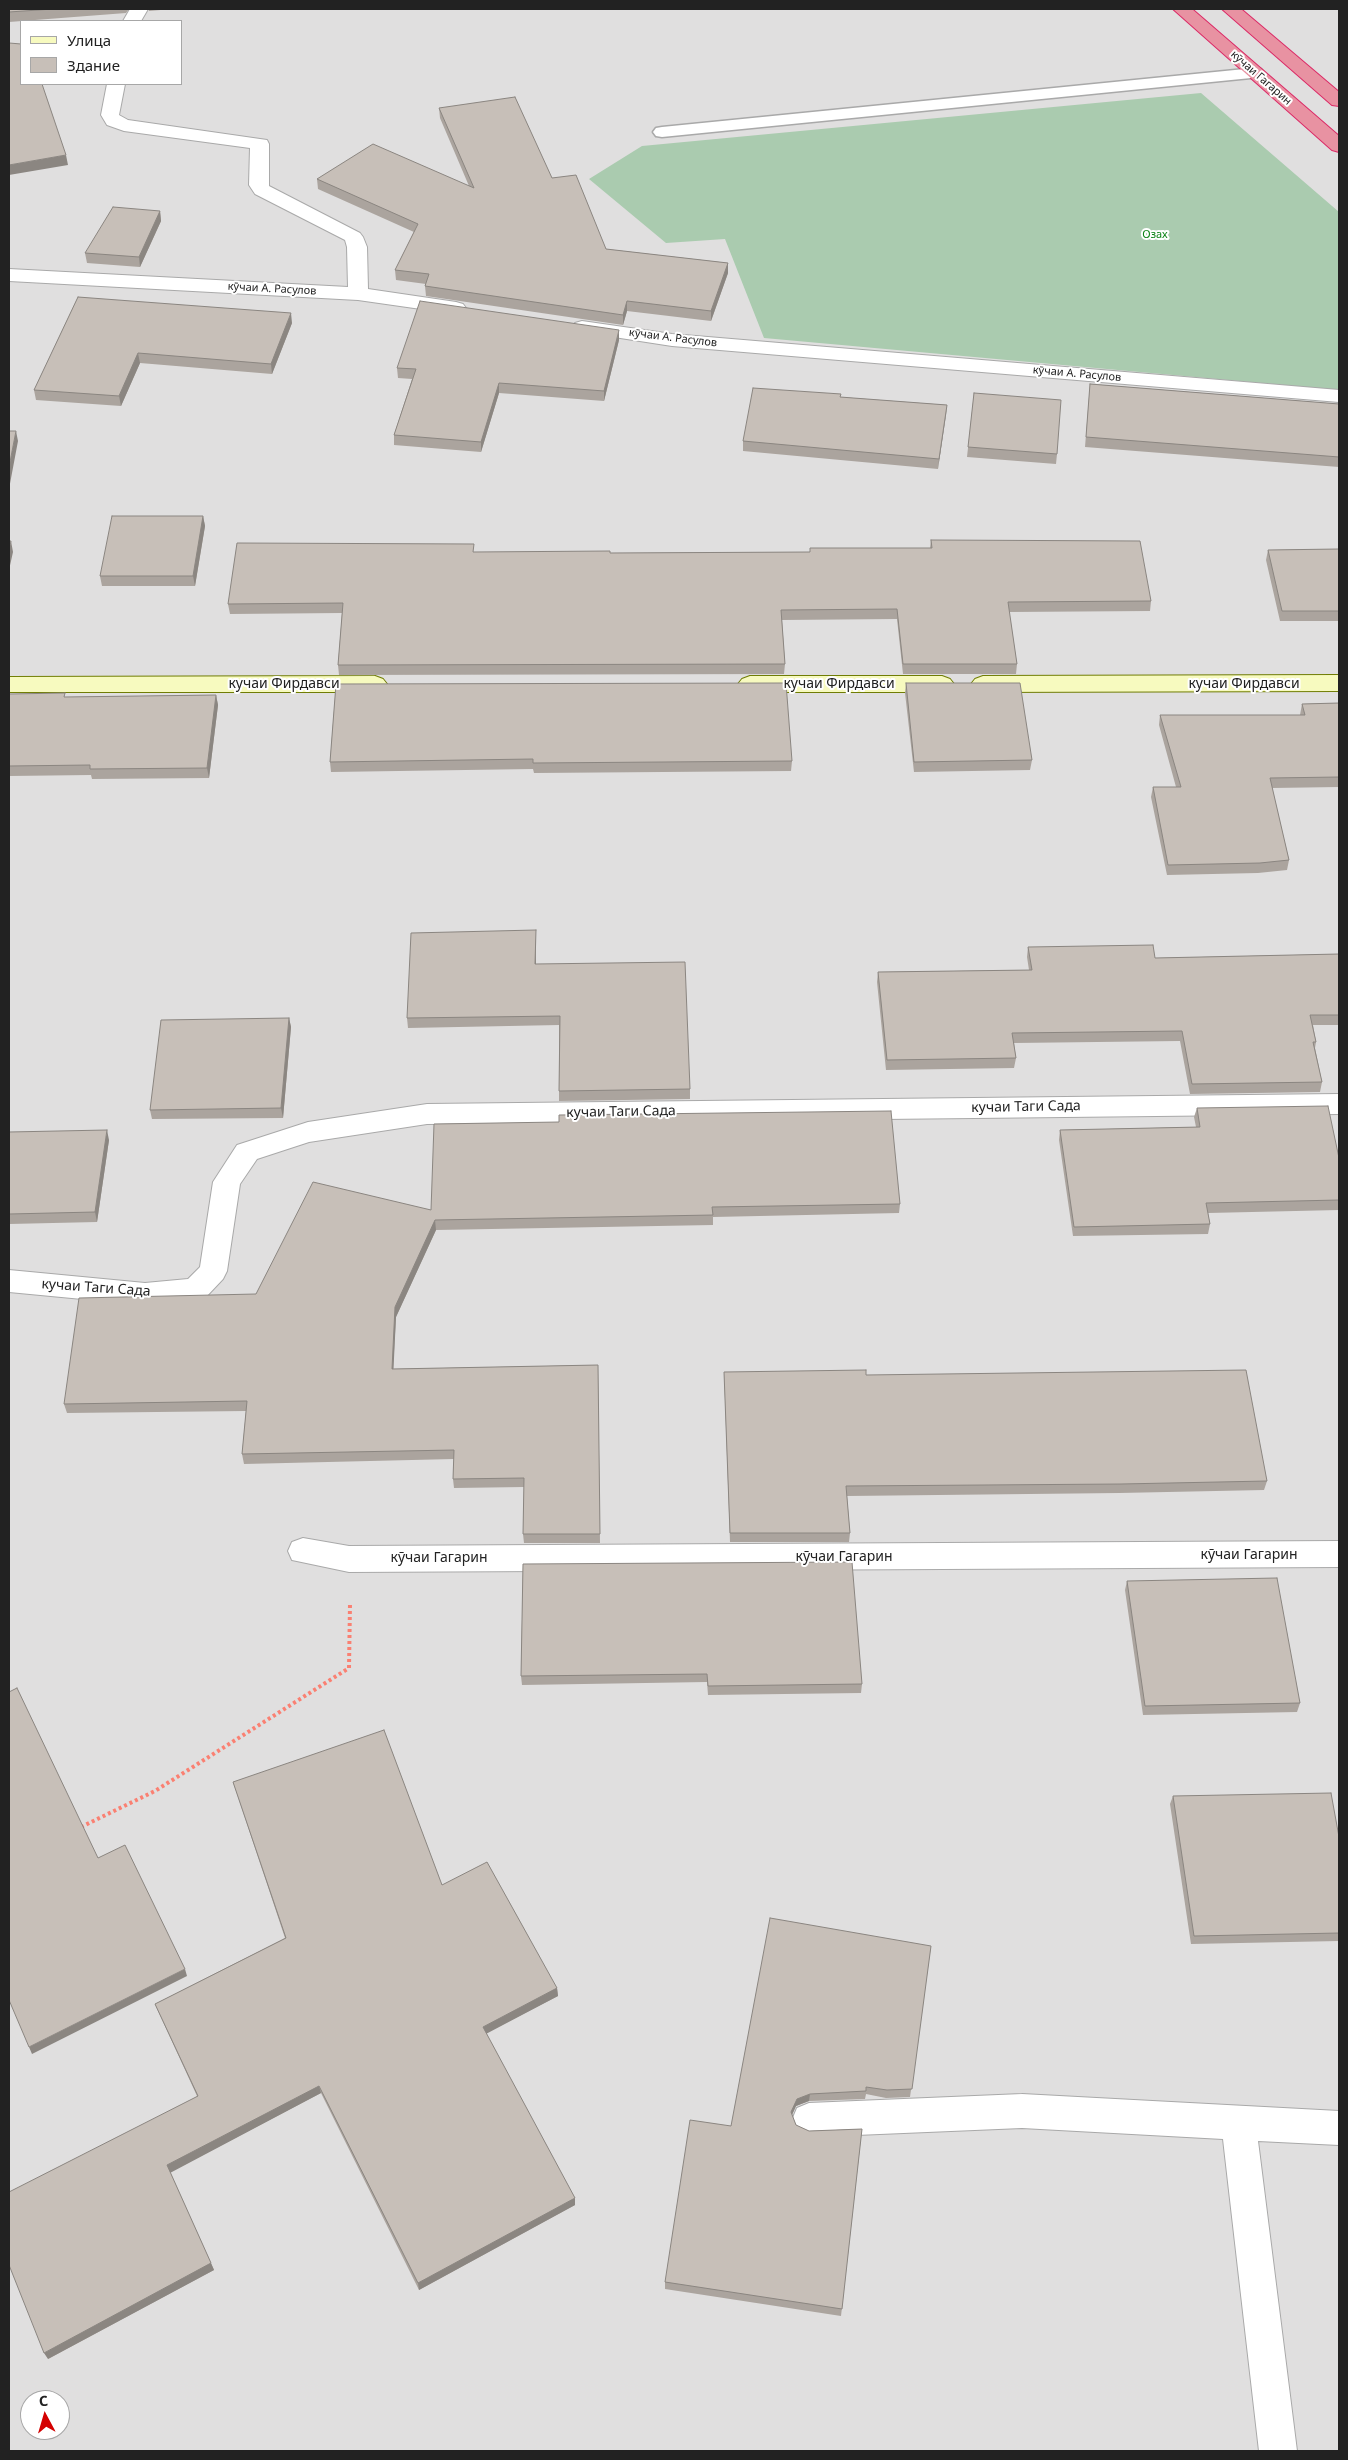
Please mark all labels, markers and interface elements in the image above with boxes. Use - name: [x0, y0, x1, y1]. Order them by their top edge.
- legend: [20, 20, 182, 85]
- text: Улица: [67, 30, 111, 50]
- street label: кӯчаи Гагарин: [1228, 48, 1294, 108]
- text: Здание: [67, 55, 120, 75]
- park label: Озах: [1142, 228, 1168, 242]
- street label: кӯчаи А. Расулов: [227, 280, 317, 298]
- street label: кӯчаи А. Расулов: [628, 326, 718, 350]
- street label: кӯчаи А. Расулов: [1032, 364, 1122, 384]
- street label: кучаи Фирдавси: [228, 676, 340, 692]
- street label: кучаи Фирдавси: [783, 676, 895, 692]
- street label: кучаи Фирдавси: [1188, 676, 1300, 692]
- street label: кучаи Таги Сада: [971, 1098, 1081, 1116]
- street label: кучаи Таги Сада: [566, 1103, 676, 1121]
- street label: кучаи Таги Сада: [41, 1276, 151, 1300]
- street label: кӯчаи Гагарин: [1201, 1547, 1297, 1563]
- street label: кӯчаи Гагарин: [796, 1549, 892, 1565]
- street label: кӯчаи Гагарин: [391, 1550, 487, 1566]
- north arrow: [20, 2390, 70, 2440]
- text: С: [38, 2391, 49, 2410]

